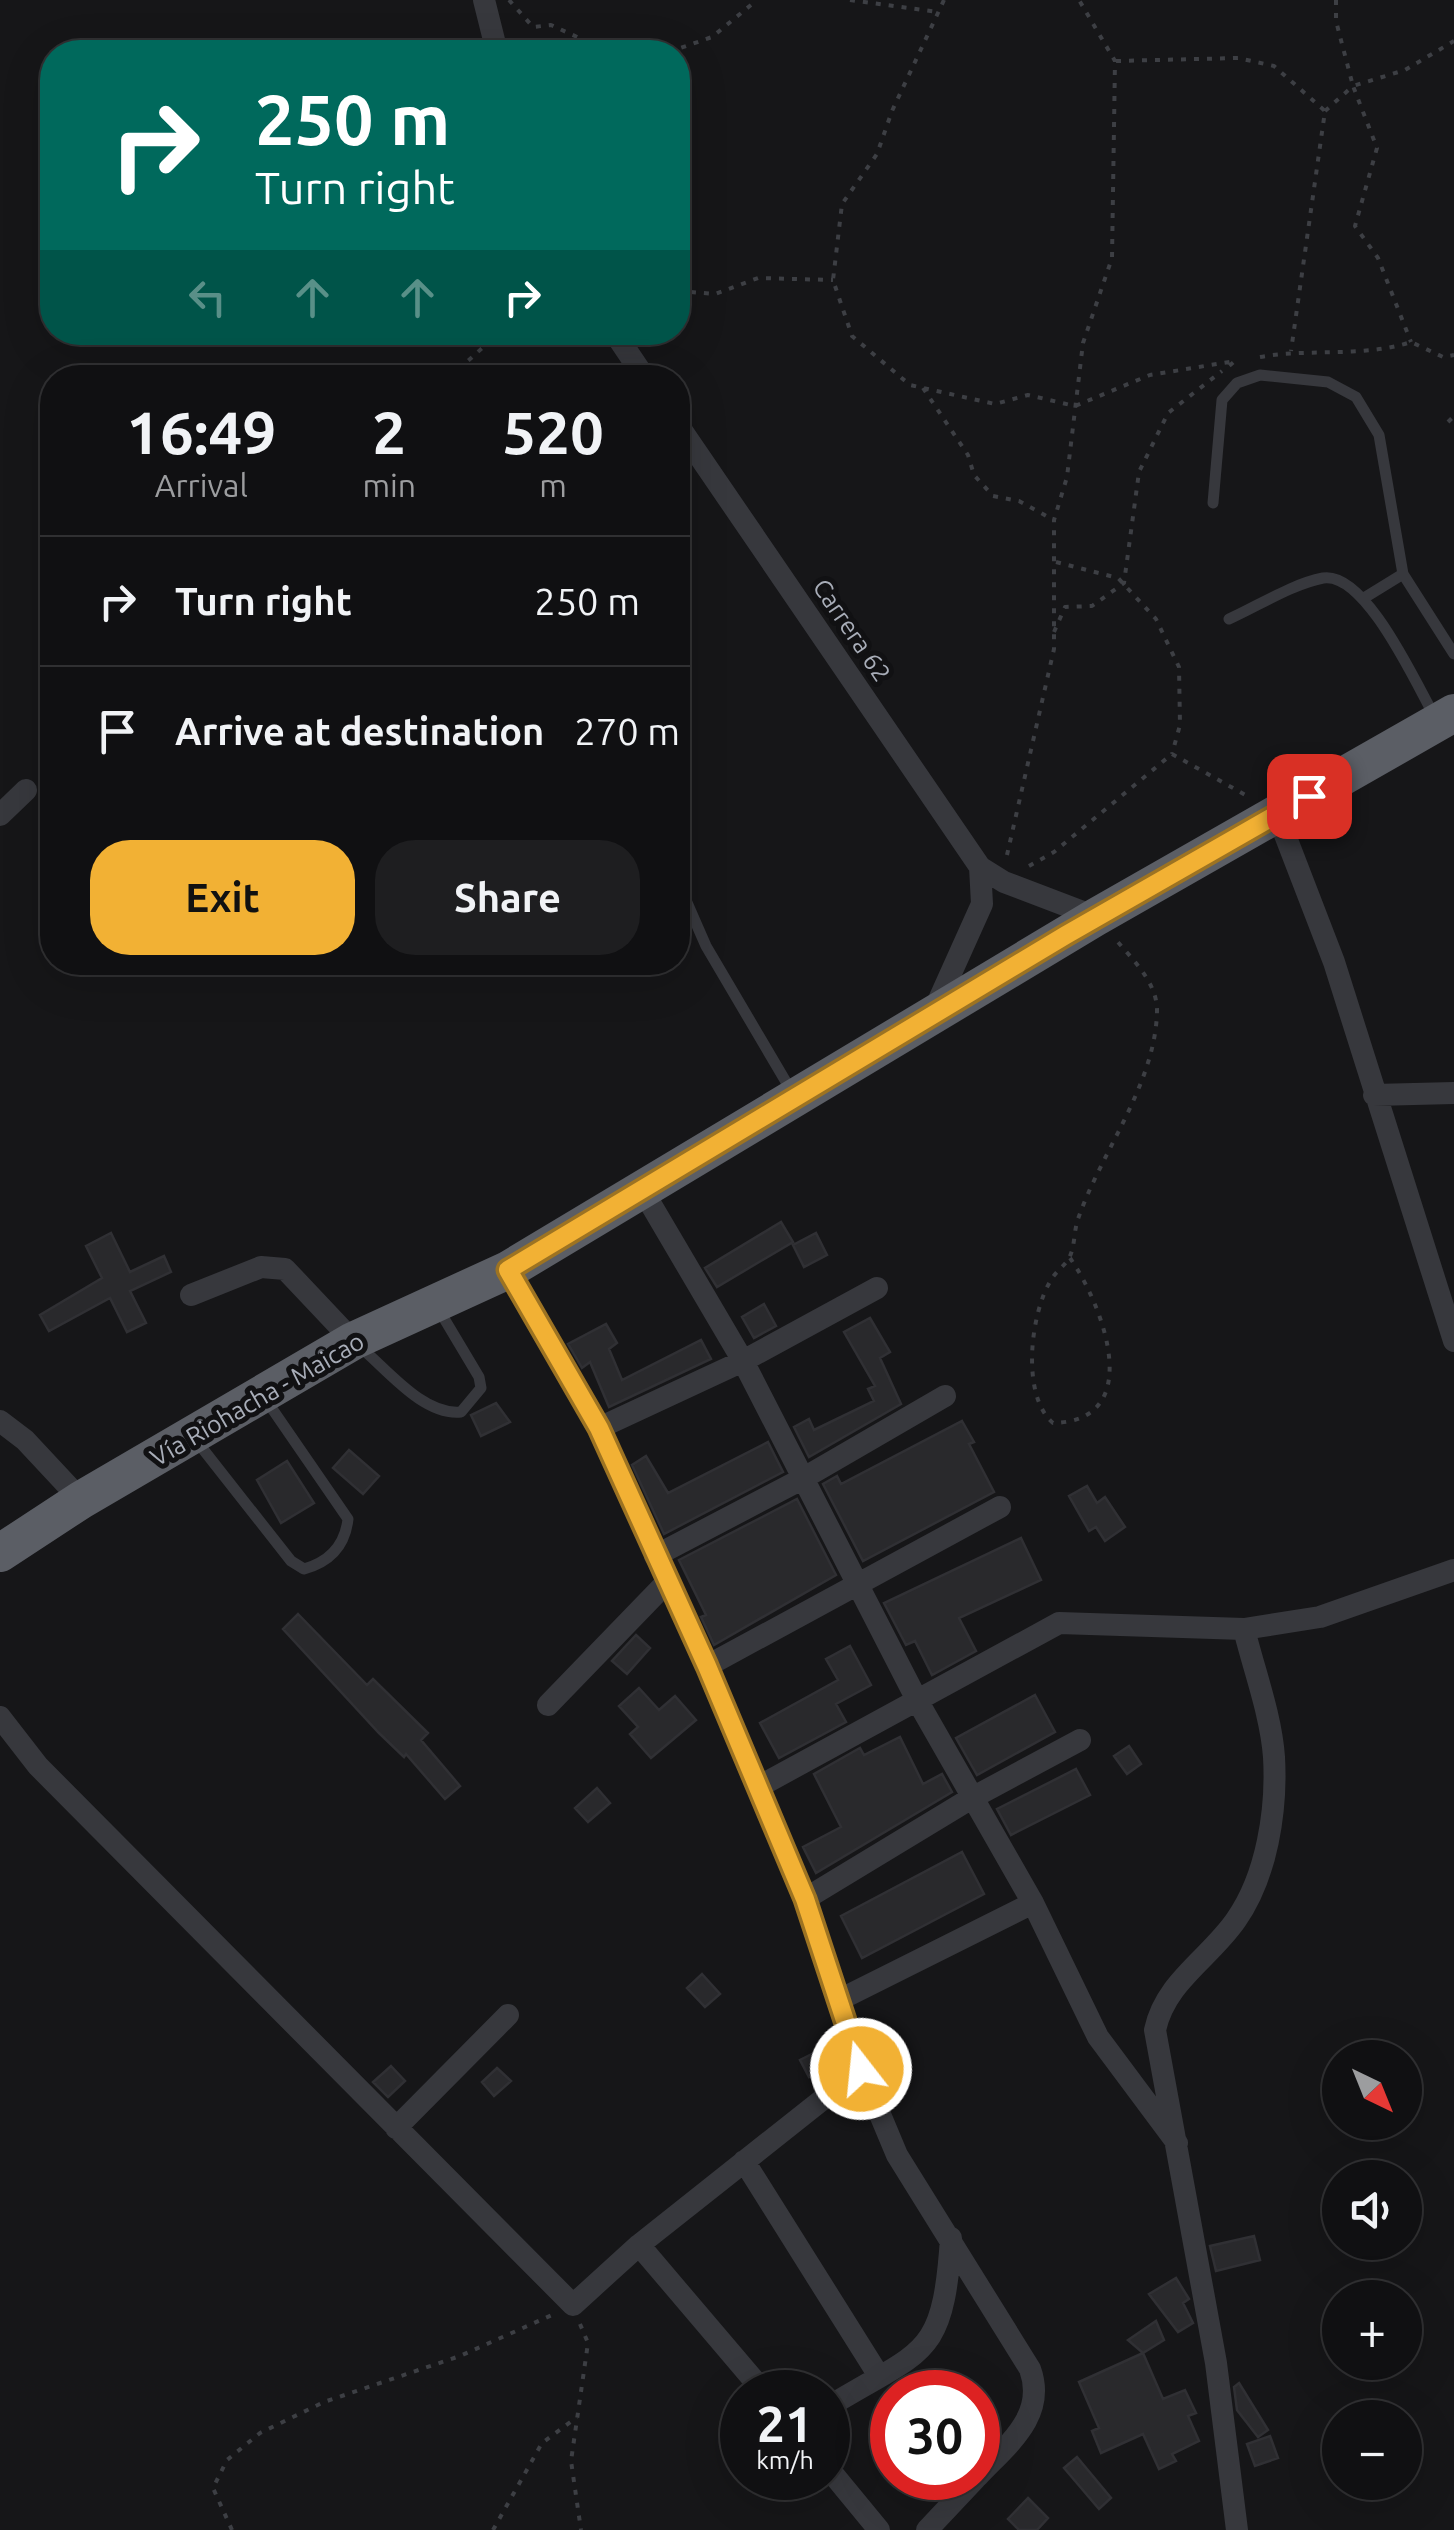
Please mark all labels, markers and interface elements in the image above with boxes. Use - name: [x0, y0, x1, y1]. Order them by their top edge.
- icon: right: [90, 80, 220, 210]
- text: 250 m: [255, 80, 450, 158]
- text: Turn right: [255, 162, 455, 213]
- icon: left: [180, 270, 235, 325]
- icon: ahead: [285, 270, 340, 325]
- icon: ahead: [390, 270, 445, 325]
- icon: right: [495, 270, 550, 325]
- text: 16:49: [126, 398, 276, 465]
- text: 2: [372, 398, 406, 465]
- text: 520: [502, 398, 604, 465]
- text: Arrival: [155, 467, 248, 503]
- text: min: [362, 467, 416, 503]
- text: m: [539, 467, 567, 503]
- icon: right: [90, 574, 145, 629]
- street label: Carrera 62: [808, 574, 896, 686]
- text: Turn right: [175, 580, 352, 622]
- text: 250 m: [534, 580, 640, 622]
- icon: arrive: [90, 704, 145, 759]
- text: Arrive at destination: [175, 710, 544, 752]
- text: 270 m: [574, 710, 680, 752]
- pin: [1267, 754, 1352, 839]
- icon: arrive: [1282, 769, 1337, 824]
- button: Exit: [90, 840, 355, 955]
- button: Share: [375, 840, 640, 955]
- street label: Vía Riohacha - Maicao: [145, 1326, 369, 1472]
- position arrow: [809, 2017, 913, 2121]
- north arrow: [1322, 2040, 1422, 2140]
- map controls: [1322, 2040, 1422, 2500]
- button: sound: [1322, 2160, 1422, 2260]
- button: +: [1322, 2280, 1422, 2380]
- speed limit sign: 30: [870, 2370, 1000, 2500]
- text: 21: [757, 2395, 813, 2451]
- button: −: [1322, 2400, 1422, 2500]
- text: km/h: [756, 2446, 814, 2474]

